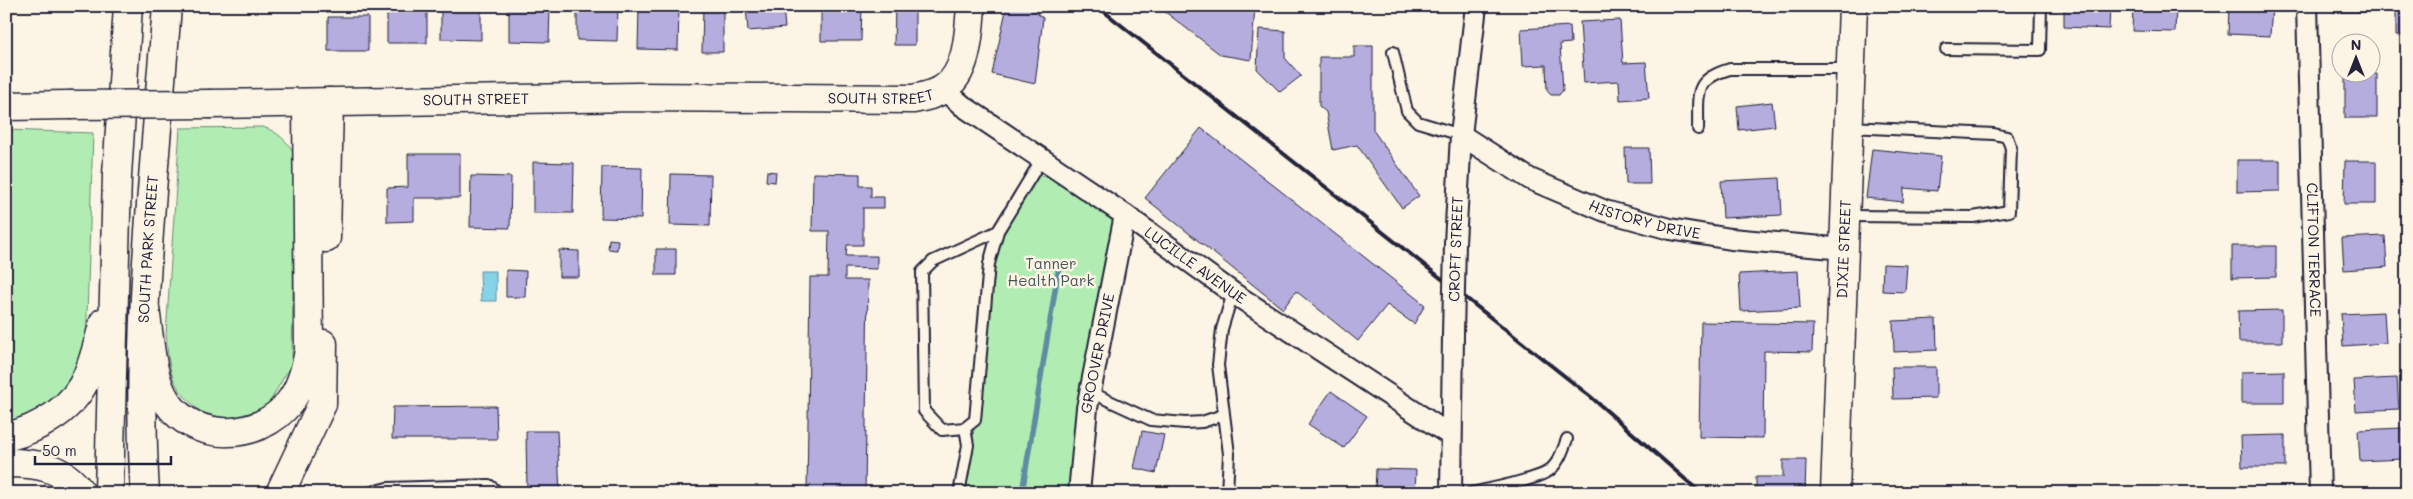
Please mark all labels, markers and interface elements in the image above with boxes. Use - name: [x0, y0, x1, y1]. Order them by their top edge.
- north arrow: [2330, 32, 2380, 82]
- text: N: [2351, 35, 2361, 54]
- street label: SOUTH STREET: [828, 83, 936, 108]
- street label: SOUTH STREET: [423, 88, 529, 110]
- street label: SOUTH PARK STREET: [133, 174, 162, 324]
- street label: CLIFTON TERRACE: [2303, 182, 2326, 318]
- street label: HISTORY DRIVE: [1586, 194, 1702, 243]
- street label: CROFT STREET: [1443, 196, 1467, 302]
- street label: DIXIE STREET: [1831, 199, 1855, 299]
- street label: LUCILLE AVENUE: [1141, 221, 1251, 308]
- park label: Tanner Health Park: [1008, 253, 1095, 290]
- street label: GROOVER DRIVE: [1075, 291, 1118, 415]
- scale bar: [35, 434, 171, 466]
- text: 50 m: [42, 440, 77, 460]

